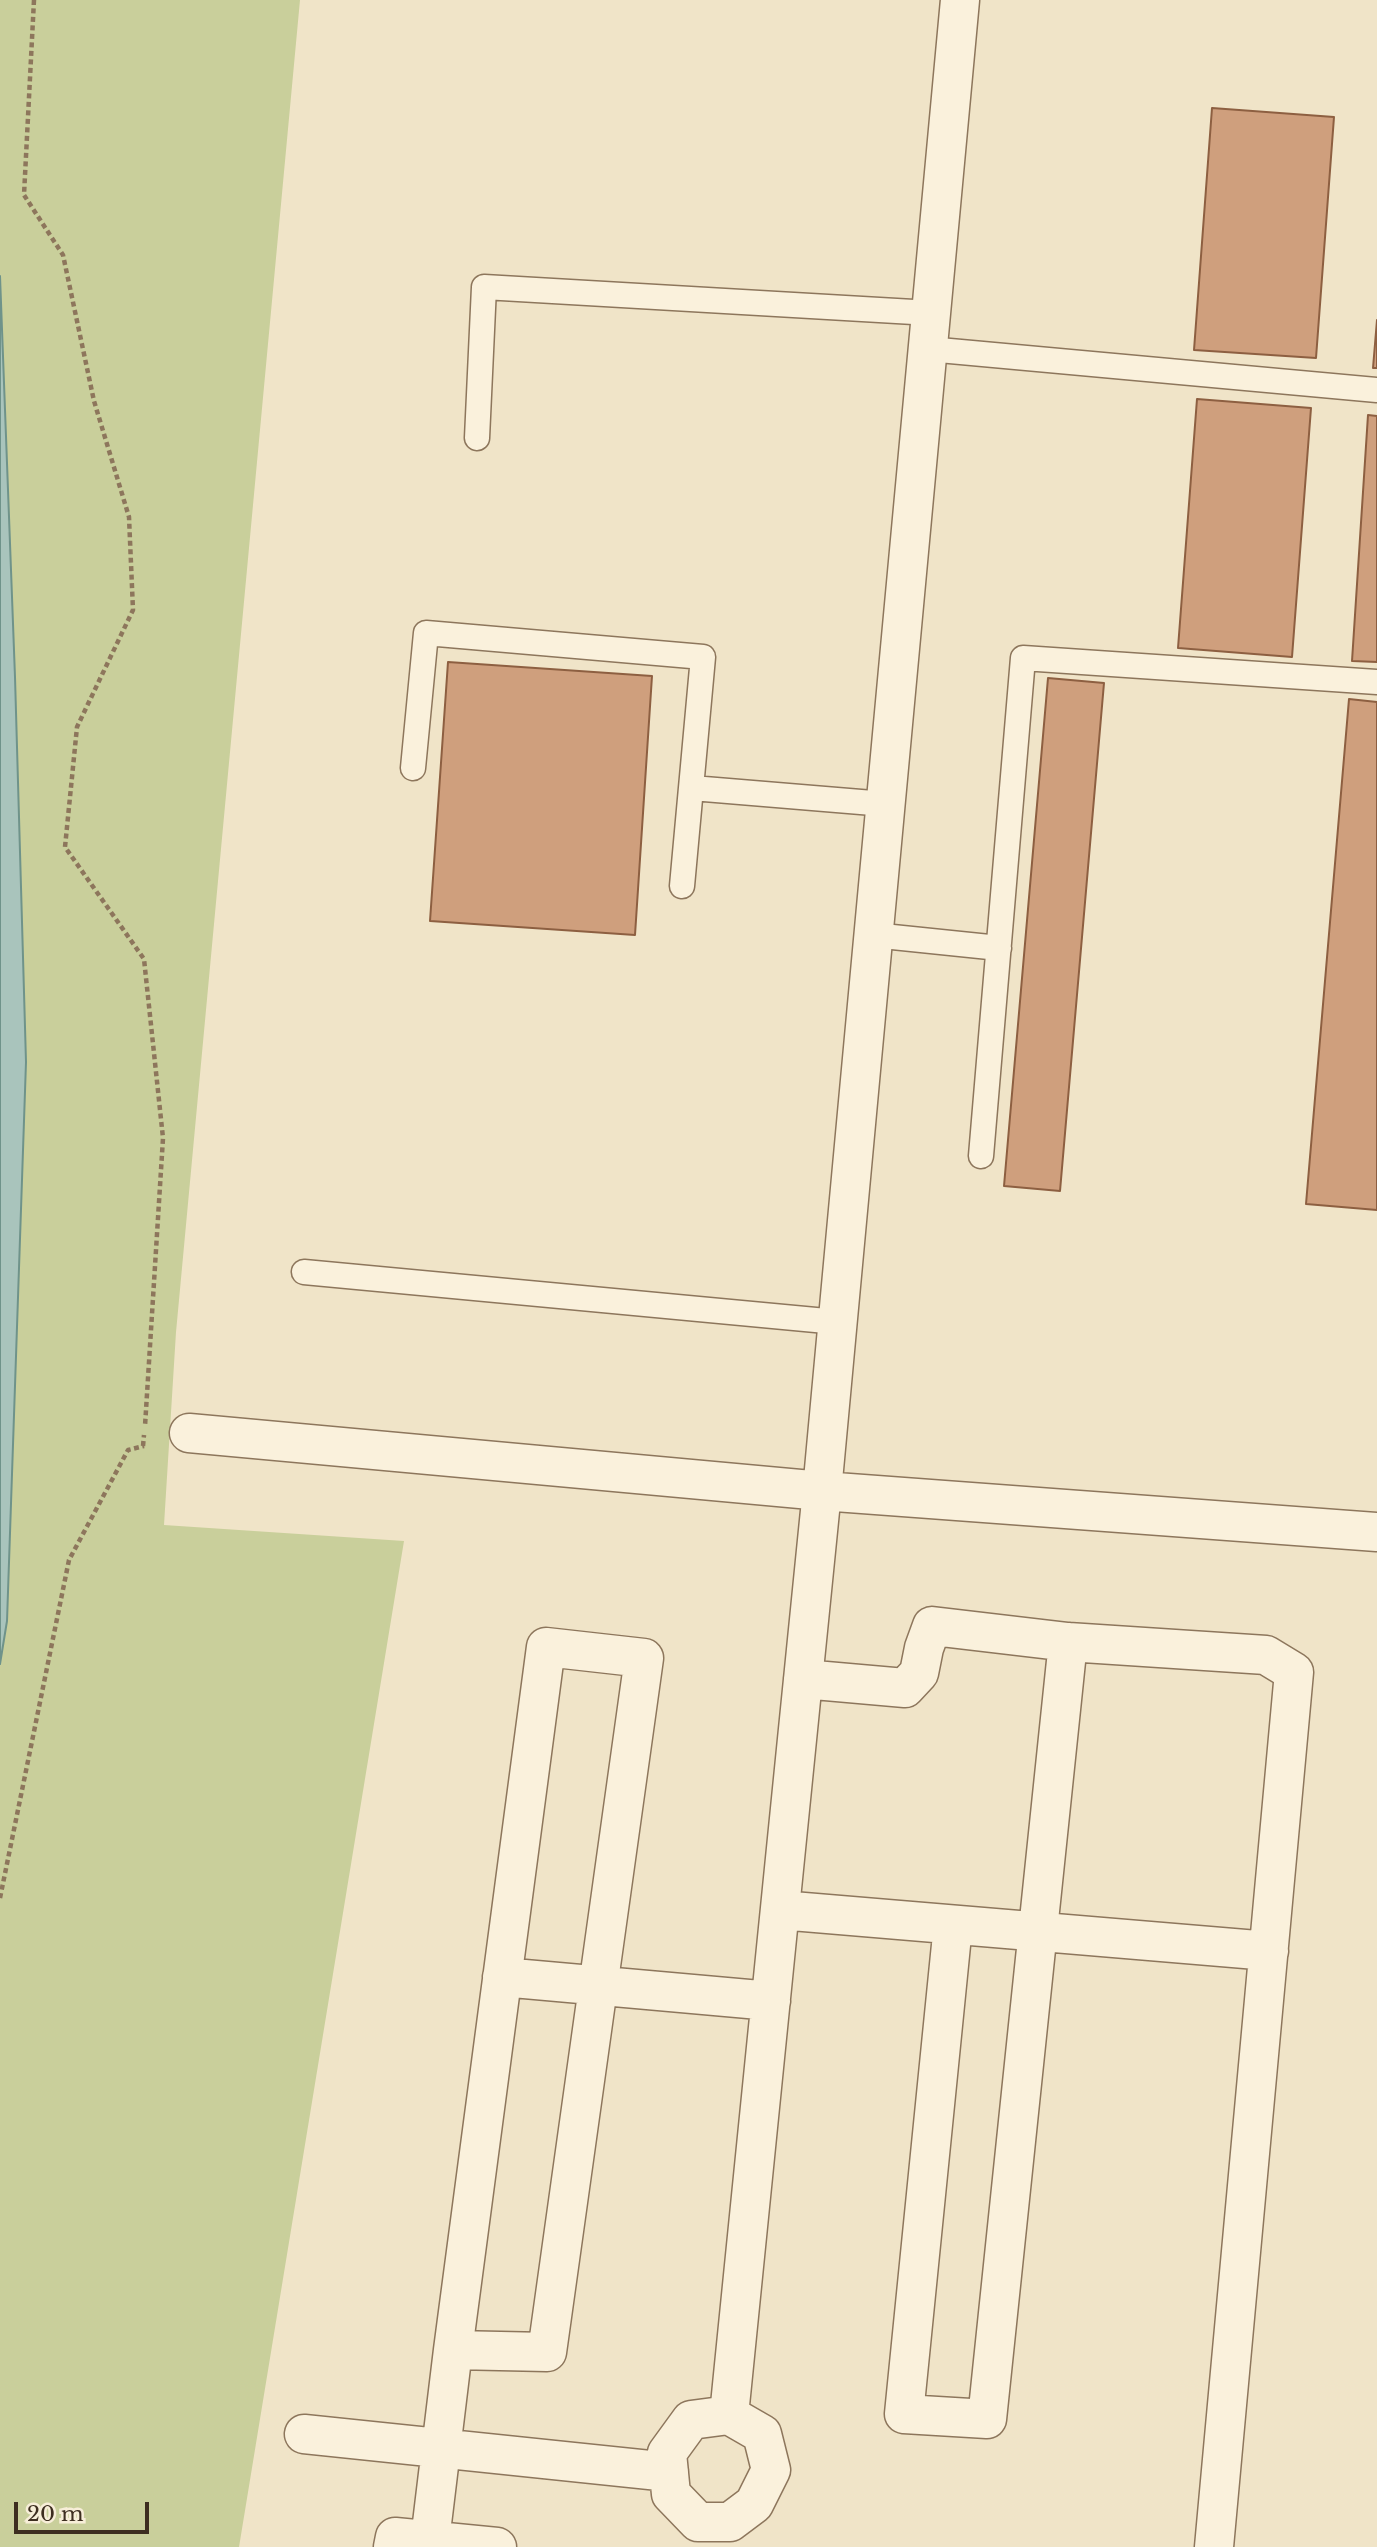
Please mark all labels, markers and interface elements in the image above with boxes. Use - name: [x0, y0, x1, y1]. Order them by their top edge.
- scale bar: [18, 2488, 152, 2532]
- text: 20 m: [27, 2501, 84, 2527]

